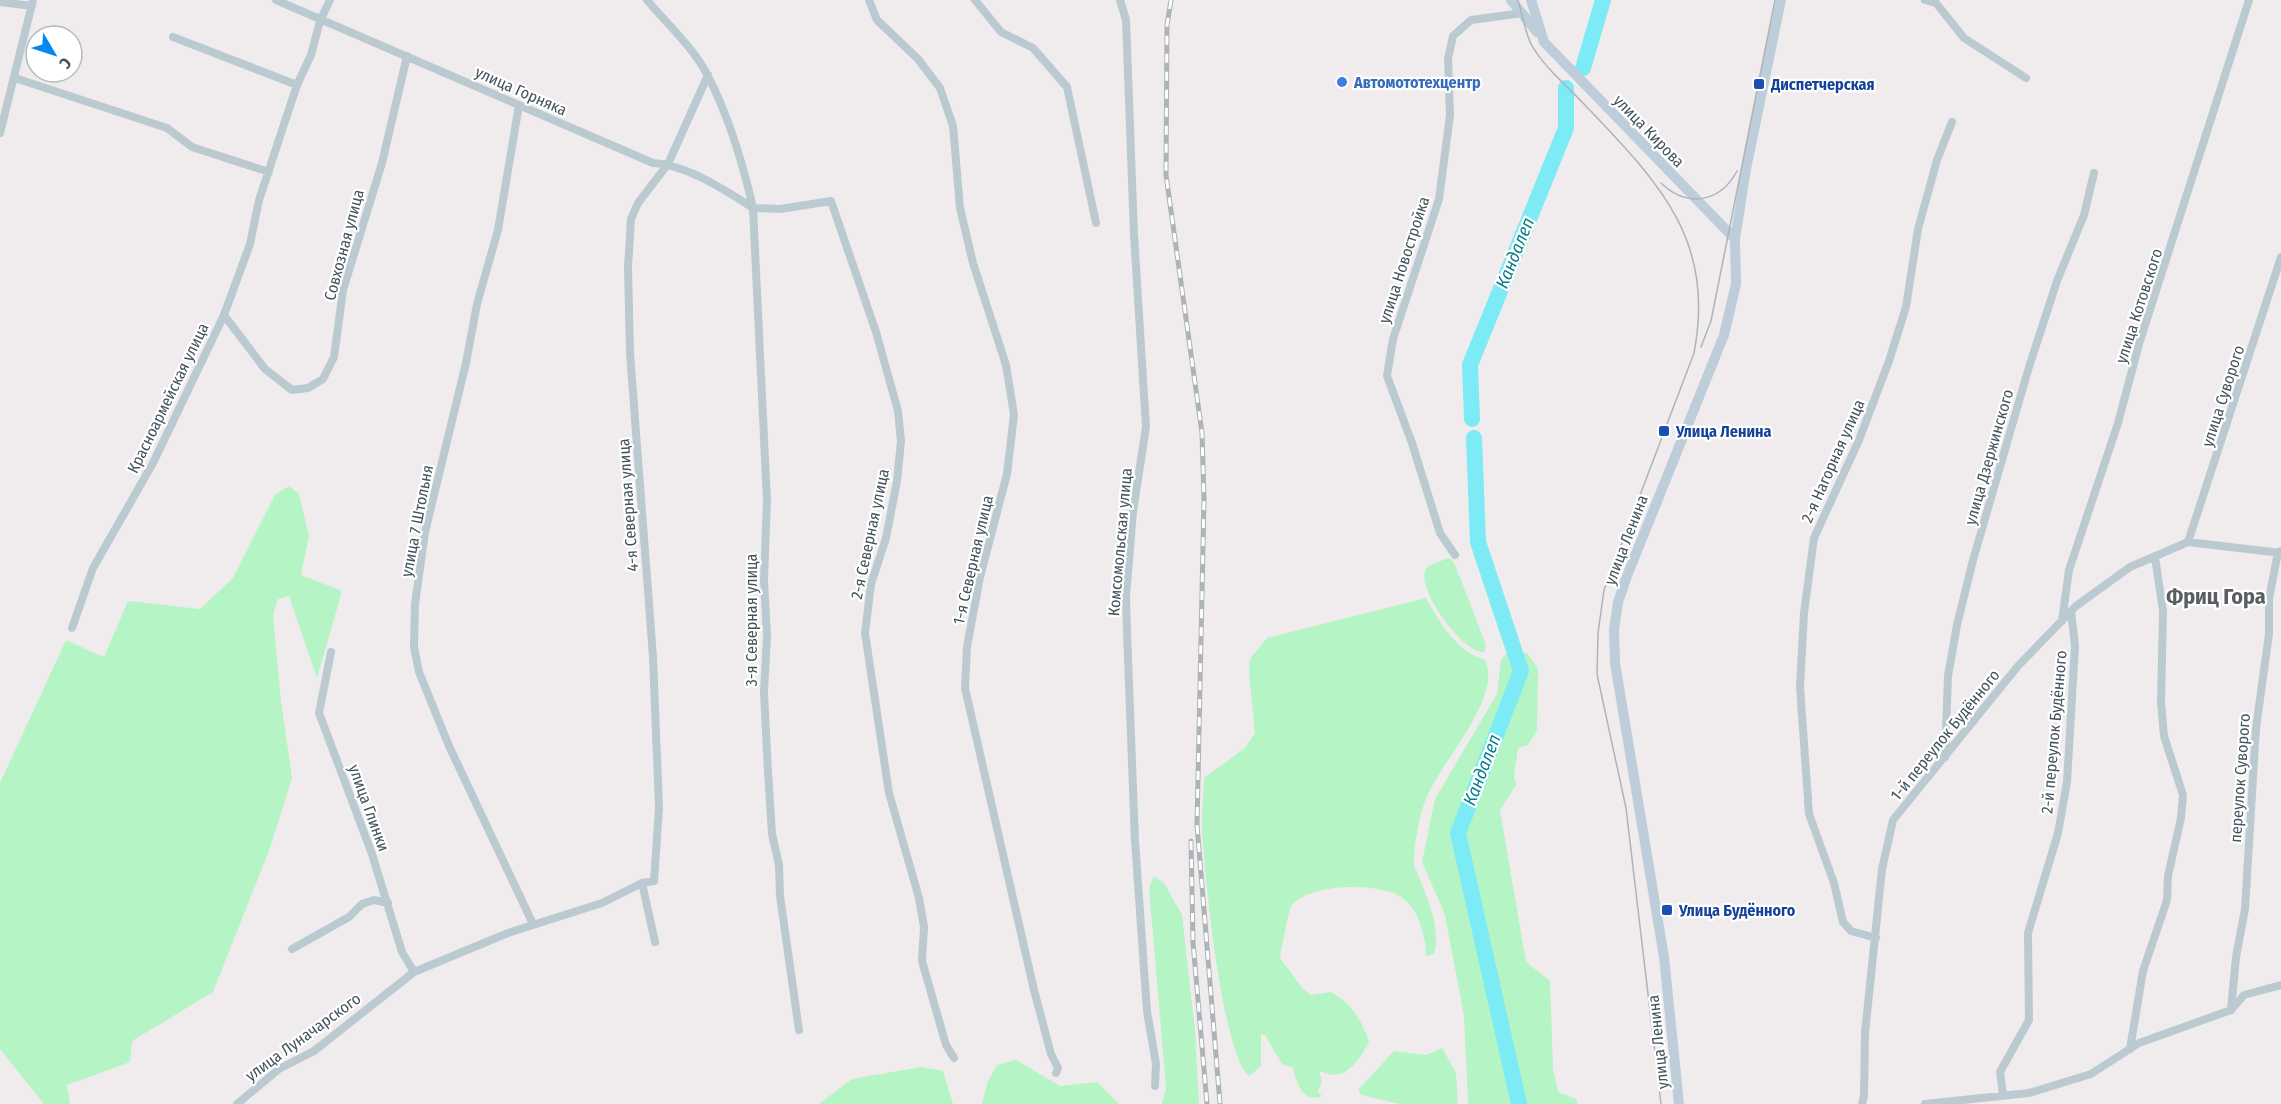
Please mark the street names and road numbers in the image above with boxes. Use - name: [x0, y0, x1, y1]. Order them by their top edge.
- street label: улица Горняка: [472, 62, 570, 120]
- street label: улица Кирова: [1610, 91, 1688, 171]
- street label: Совхозная улица: [320, 187, 368, 303]
- street label: улица Новостройка: [1375, 194, 1434, 326]
- street label: улица Котовского: [2111, 246, 2167, 366]
- street label: Красноармейская улица: [123, 320, 213, 476]
- street label: улица Суворого: [2198, 343, 2248, 449]
- street label: улица Дзержинского: [1961, 387, 2017, 527]
- street label: 2-я Нагорная улица: [1797, 396, 1869, 526]
- street label: 4-я Северная улица: [614, 438, 642, 572]
- street label: улица 7 Штольня: [397, 463, 437, 579]
- street label: 2-я Северная улица: [847, 467, 893, 601]
- street label: Комсомольская улица: [1104, 467, 1136, 617]
- street label: улица Ленина: [1600, 492, 1652, 588]
- street label: 1-я Северная улица: [949, 493, 997, 626]
- street label: 3-я Северная улица: [742, 553, 761, 686]
- street label: 2-й переулок Будённого: [2037, 650, 2071, 814]
- street label: 1-й переулок Будённого: [1886, 666, 2004, 804]
- street label: переулок Суворого: [2226, 713, 2254, 843]
- street label: улица Глинки: [345, 762, 393, 854]
- street label: улица Луначарского: [242, 989, 364, 1085]
- street label: улица Ленина: [1644, 994, 1672, 1090]

